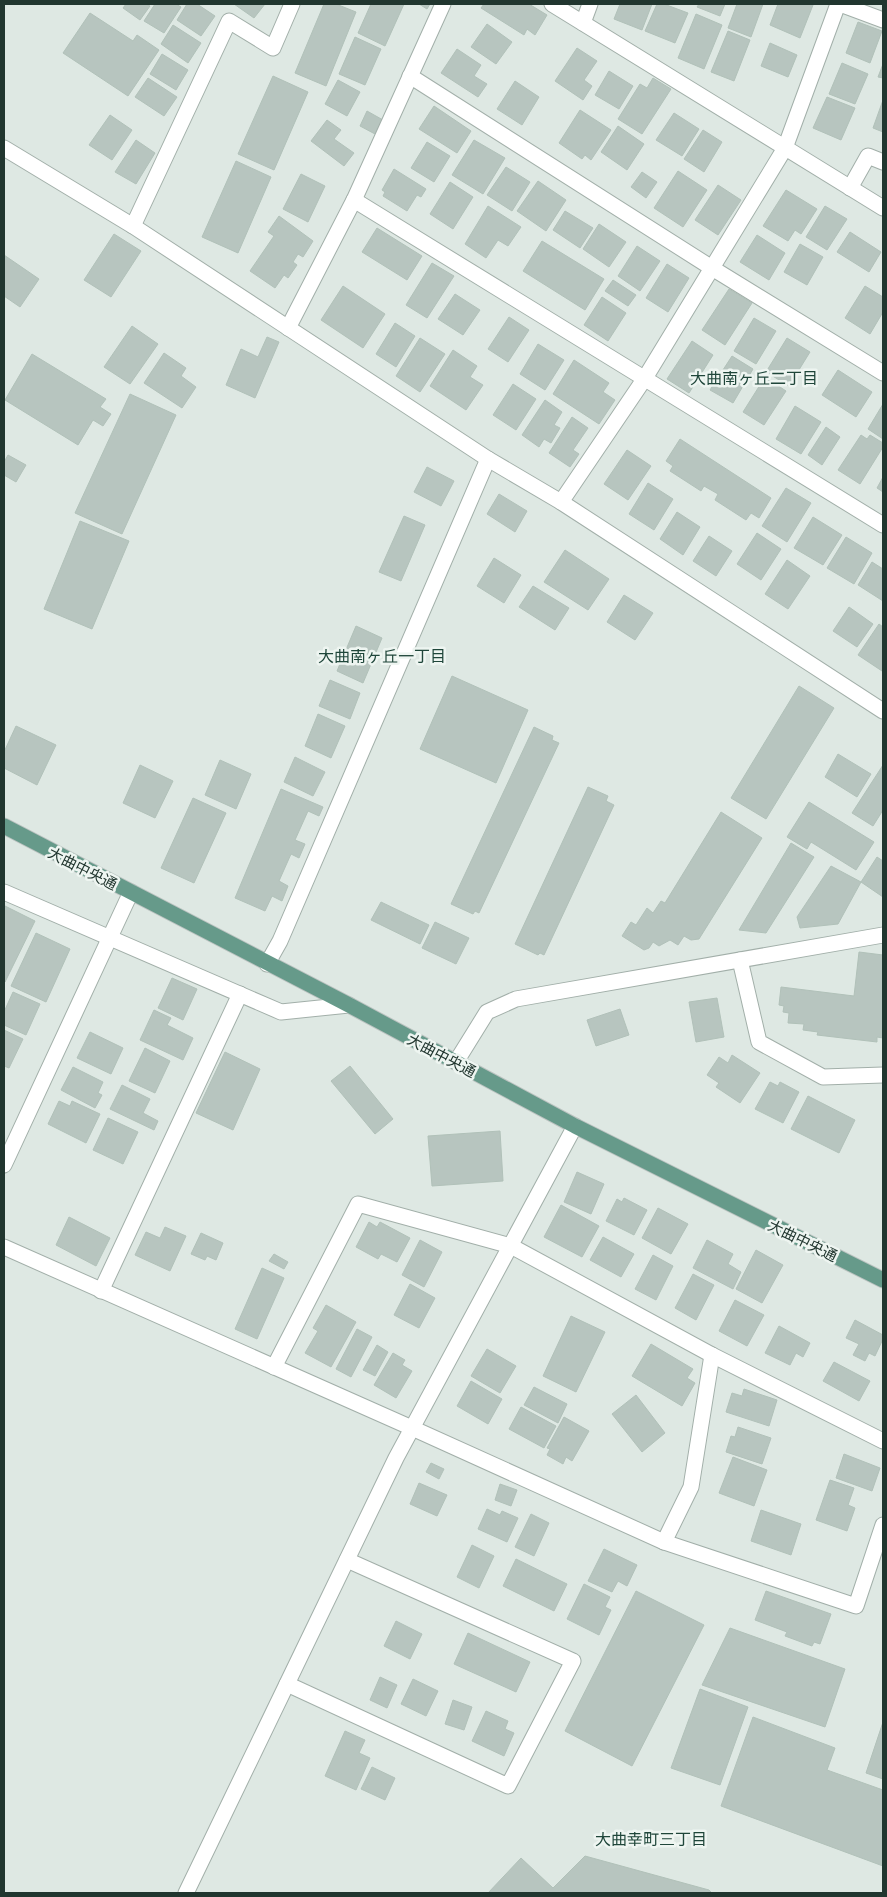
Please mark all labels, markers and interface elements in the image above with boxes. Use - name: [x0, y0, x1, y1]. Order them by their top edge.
- district label: 大曲南ヶ丘二丁目: [690, 368, 818, 387]
- district label: 大曲南ヶ丘一丁目: [318, 646, 446, 665]
- street label: 大曲中央通: [45, 843, 121, 893]
- street label: 大曲中央通: [405, 1029, 479, 1081]
- street label: 大曲中央通: [765, 1215, 841, 1265]
- district label: 大曲幸町三丁目: [595, 1829, 707, 1848]

